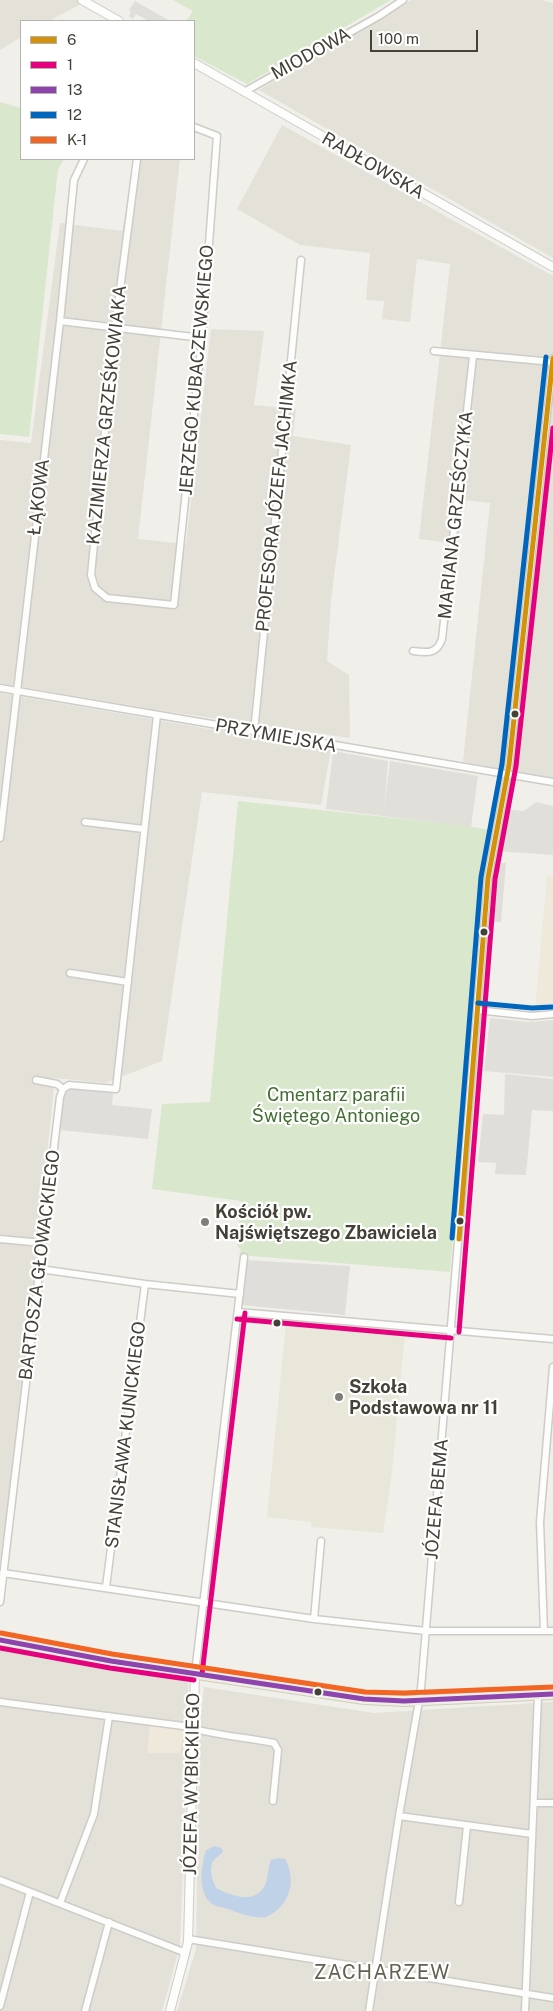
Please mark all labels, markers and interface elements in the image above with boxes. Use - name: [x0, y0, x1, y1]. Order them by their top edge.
- legend: [20, 20, 195, 160]
- scale bar: [373, 20, 480, 52]
- street label: MIODOWA: [267, 23, 355, 85]
- text: 100 m: [378, 30, 419, 47]
- text: 6: [67, 31, 76, 48]
- text: 1: [67, 56, 73, 73]
- text: 13: [67, 81, 83, 98]
- text: 12: [67, 106, 82, 123]
- street label: RADŁOWSKA: [318, 128, 428, 204]
- text: K-1: [67, 131, 87, 148]
- street label: JERZEGO KUBACZEWSKIEGO: [175, 244, 219, 496]
- street label: KAZIMIERZA GRZEŚKOWIAKA: [83, 284, 131, 546]
- street label: PROFESORA JÓZEFA JACHIMKA: [252, 359, 302, 633]
- street label: MARIANA GRZEŚCZYKA: [434, 410, 478, 620]
- street label: ŁĄKOWA: [24, 458, 54, 536]
- unlabelled marker: [510, 709, 520, 719]
- street label: PRZYMIEJSKA: [214, 715, 338, 757]
- unlabelled marker: [479, 927, 489, 937]
- park label: Cmentarz parafii Świętego Antoniego: [252, 1084, 420, 1126]
- street label: BARTOSZA GŁOWACKIEGO: [15, 1149, 65, 1381]
- place label: Kościół pw. Najświętszego Zbawiciela: [215, 1201, 437, 1244]
- marker: Kościół pw. Najświętszego Zbawiciela: [199, 1216, 211, 1228]
- unlabelled marker: [455, 1216, 465, 1226]
- unlabelled marker: [272, 1318, 282, 1328]
- street label: STANISŁAWA KUNICKIEGO: [101, 1320, 151, 1550]
- place label: Szkoła Podstawowa nr 11: [349, 1376, 498, 1418]
- marker: Szkoła Podstawowa nr 11: [333, 1391, 345, 1403]
- street label: JÓZEFA BEMA: [421, 1438, 453, 1560]
- unlabelled marker: [313, 1687, 323, 1697]
- street label: JÓZEFA WYBICKIEGO: [180, 1692, 204, 1876]
- district label: ZACHARZEW: [313, 1961, 451, 1985]

